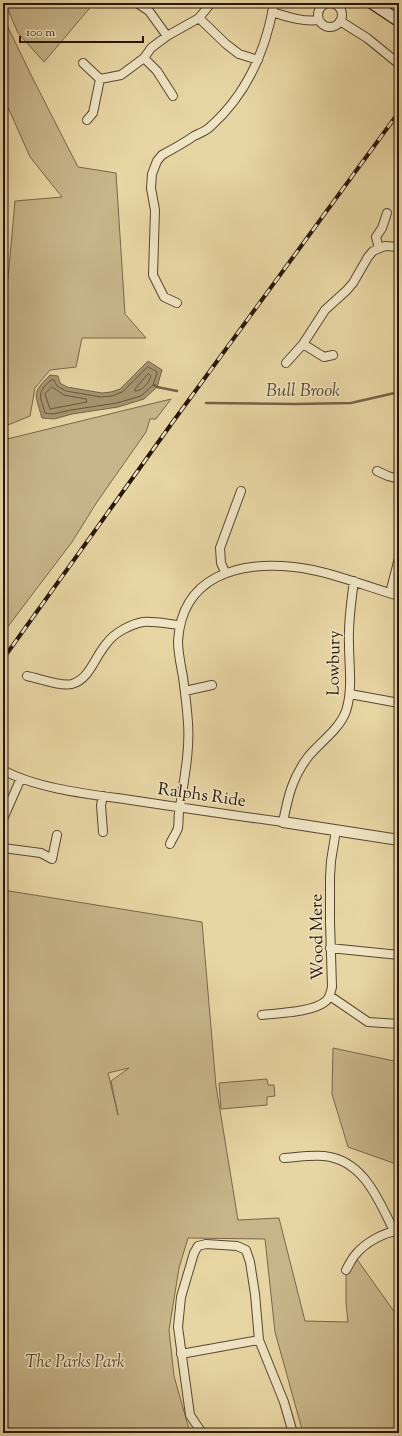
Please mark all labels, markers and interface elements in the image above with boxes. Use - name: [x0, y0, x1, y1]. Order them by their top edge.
- scale bar: [20, 18, 143, 44]
- text: 100 m: [26, 24, 55, 42]
- water label: Bull Brook: [266, 379, 340, 405]
- street label: Lowbury: [322, 630, 348, 696]
- street label: Ralphs Ride: [156, 778, 247, 814]
- street label: Wood Mere: [305, 893, 331, 980]
- park label: The Parks Park: [25, 1351, 125, 1375]

